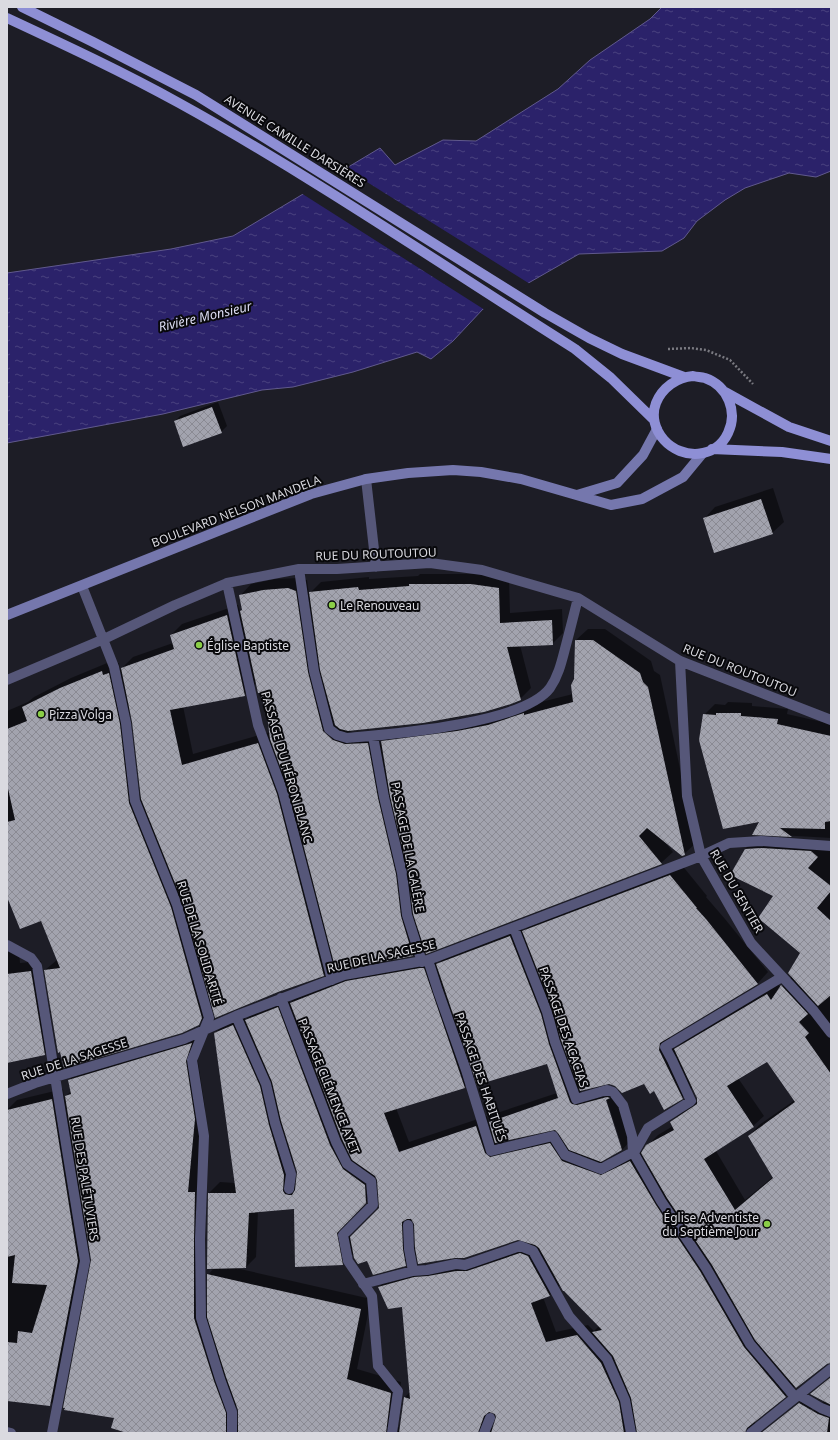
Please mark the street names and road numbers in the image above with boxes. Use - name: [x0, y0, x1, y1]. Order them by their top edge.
- street label: AVENUE CAMILLE DARSIÈRES: [221, 91, 369, 192]
- street label: BOULEVARD NELSON MANDELA: [149, 471, 323, 551]
- street label: RUE DU ROUTOUTOU: [315, 543, 437, 565]
- street label: RUE DU ROUTOUTOU: [681, 639, 799, 701]
- street label: PASSAGE DU HÉRON BLANC: [257, 689, 317, 845]
- street label: PASSAGE DE LA GALÈRE: [387, 780, 429, 914]
- street label: RUE DU SENTIER: [706, 846, 768, 936]
- street label: RUE DE LA SOLIDARITÉ: [173, 879, 227, 1007]
- street label: RUE DE LA SAGESSE: [325, 935, 437, 977]
- street label: PASSAGE DES ACACIAS: [535, 964, 593, 1090]
- street label: PASSAGE DES HABITUÉS: [451, 1010, 511, 1144]
- street label: PASSAGE CLÉMENCE AYET: [294, 1016, 364, 1157]
- street label: RUE DE LA SAGESSE: [19, 1034, 129, 1084]
- street label: RUE DES PALÉTUVIERS: [67, 1115, 103, 1243]

